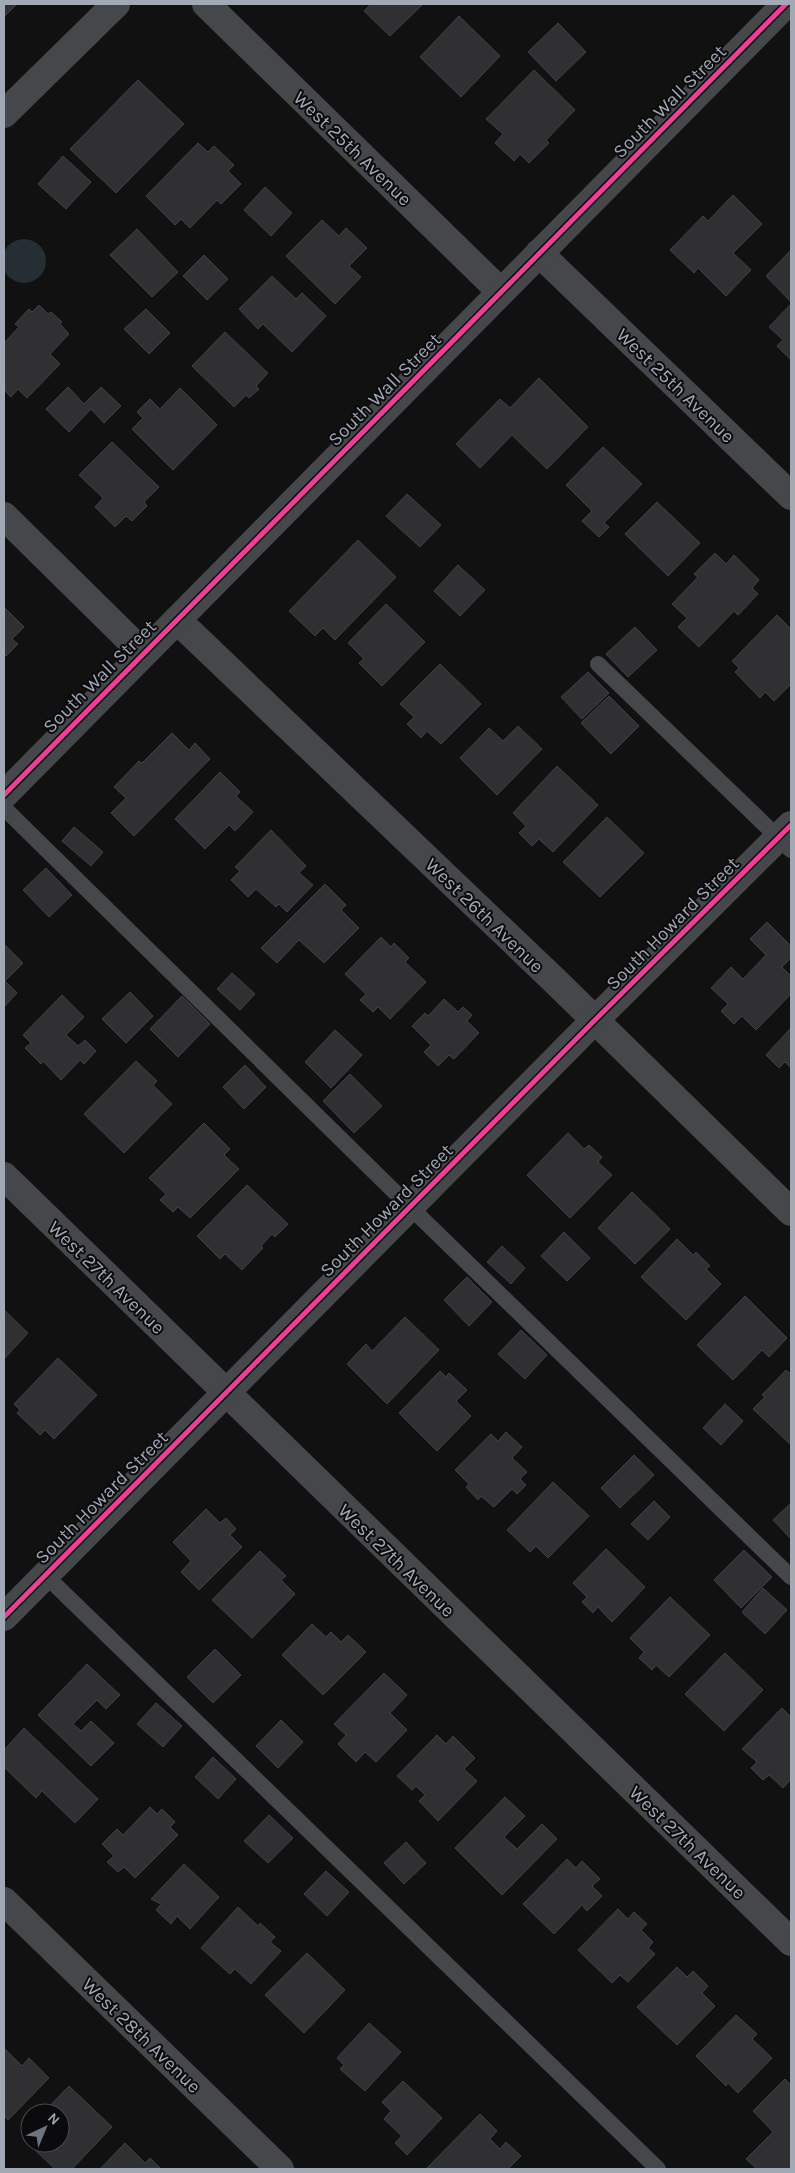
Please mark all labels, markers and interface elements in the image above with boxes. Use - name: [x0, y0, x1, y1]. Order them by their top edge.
- street label: South Wall Street: [609, 41, 731, 163]
- street label: West 25th Avenue: [289, 87, 416, 211]
- street label: West 25th Avenue: [612, 324, 739, 448]
- street label: South Wall Street: [324, 329, 446, 451]
- street label: South Wall Street: [39, 616, 161, 738]
- street label: South Howard Street: [602, 853, 744, 995]
- street label: West 26th Avenue: [421, 854, 548, 978]
- street label: South Howard Street: [316, 1140, 458, 1282]
- street label: West 27th Avenue: [44, 1217, 169, 1339]
- street label: South Howard Street: [31, 1427, 173, 1569]
- street label: West 27th Avenue: [334, 1500, 459, 1622]
- street label: West 27th Avenue: [625, 1782, 750, 1904]
- street label: West 28th Avenue: [78, 1974, 205, 2098]
- north arrow: [20, 2103, 70, 2153]
- text: N: [44, 2109, 63, 2129]

